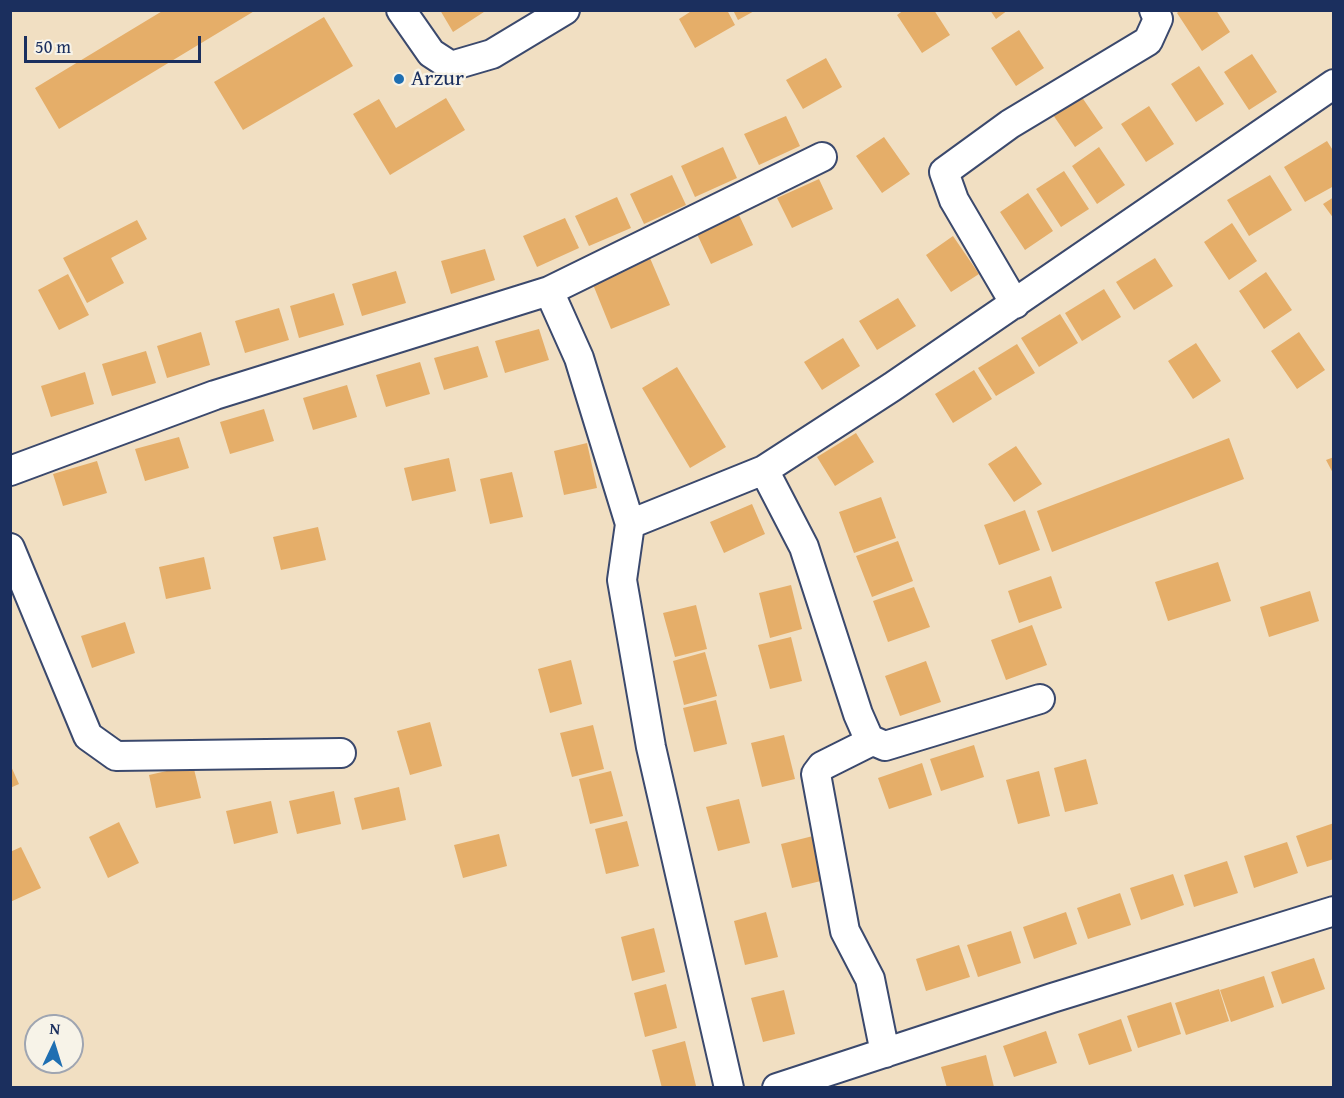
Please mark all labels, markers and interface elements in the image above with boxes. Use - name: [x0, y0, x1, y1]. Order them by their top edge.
- scale bar: [27, 24, 204, 62]
- text: 50 m: [35, 33, 71, 60]
- place label: Arzur: [411, 66, 464, 92]
- marker: Arzur: [392, 72, 406, 86]
- north arrow: [24, 1014, 84, 1074]
- text: N: [49, 1016, 61, 1040]

